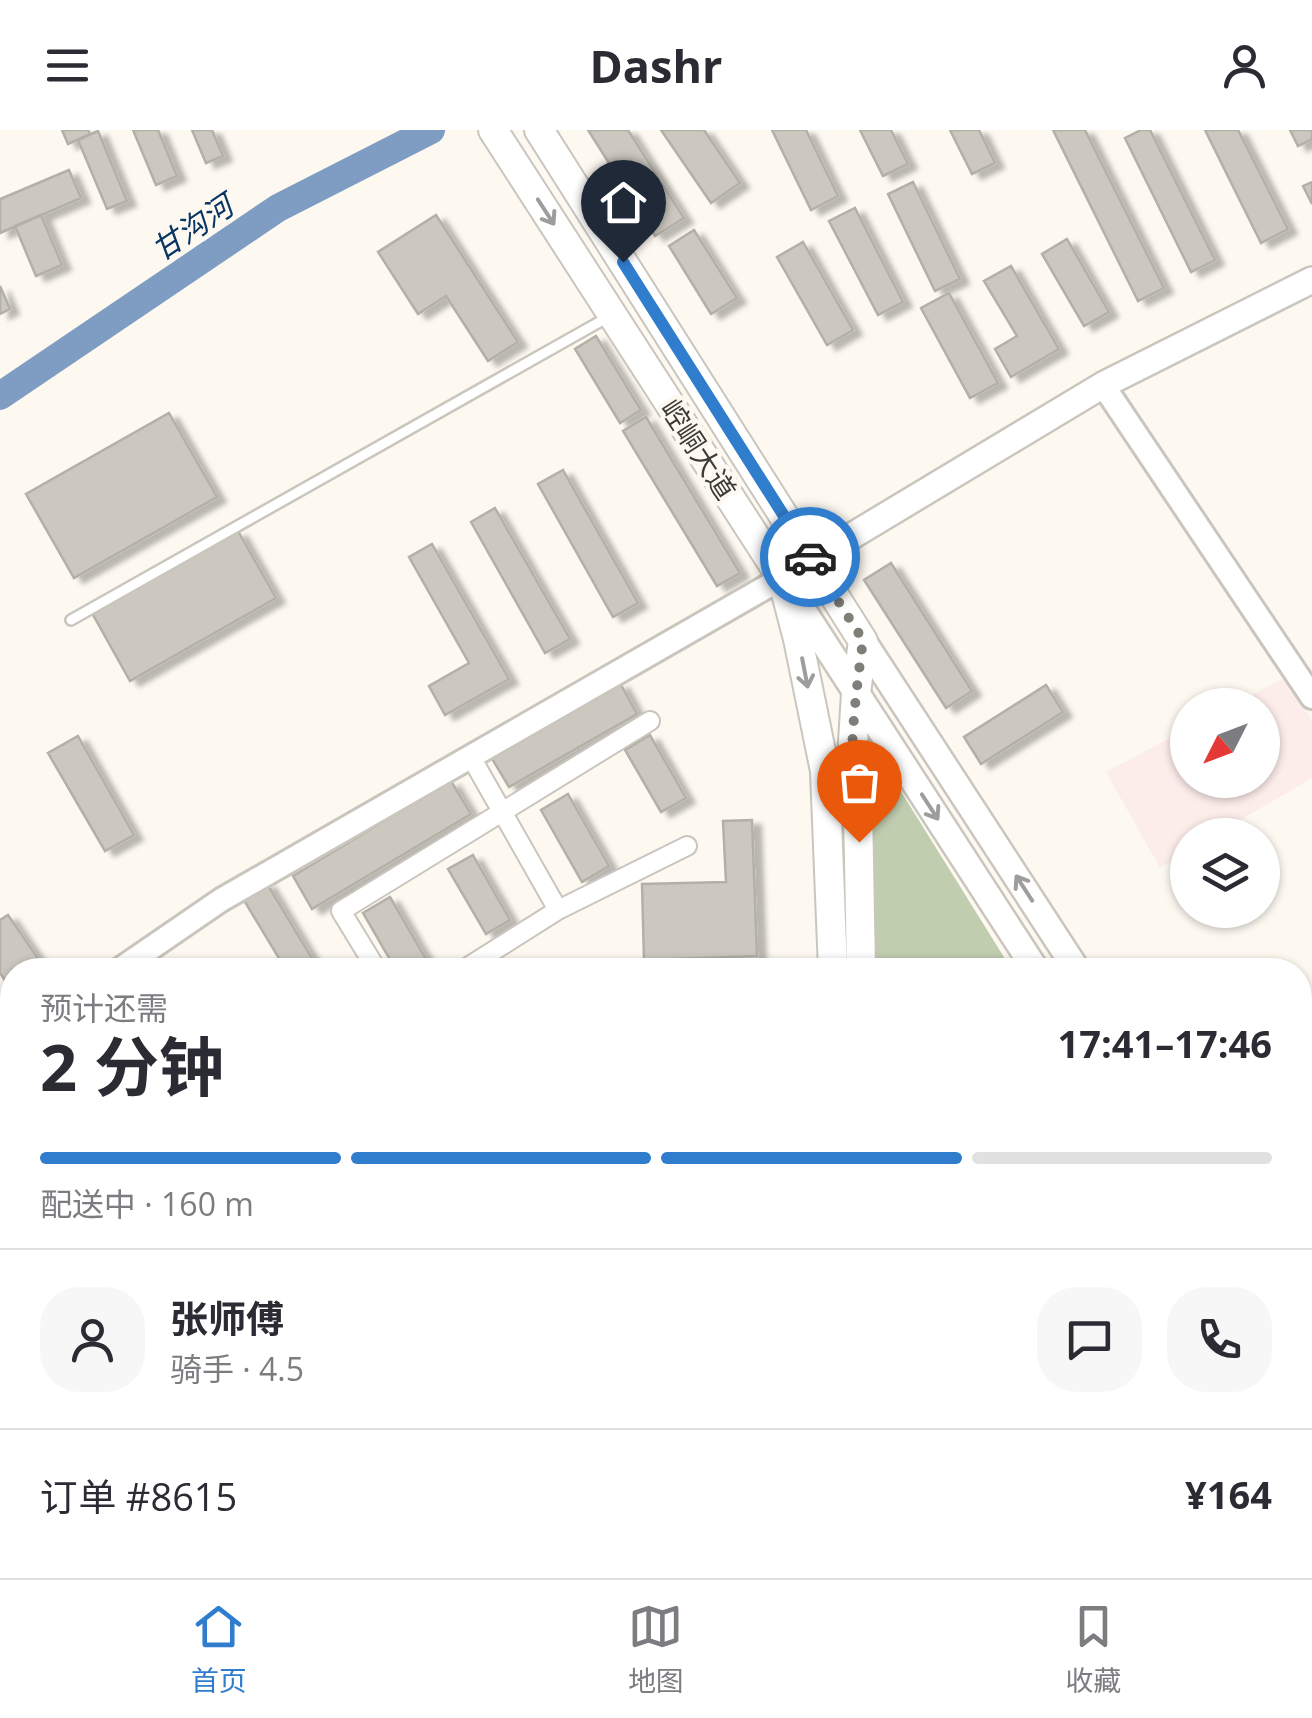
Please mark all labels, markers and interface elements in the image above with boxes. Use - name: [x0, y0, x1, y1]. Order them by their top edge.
- text: Dashr: [590, 35, 722, 96]
- icon: menu: [40, 38, 95, 93]
- icon: person: [1217, 38, 1272, 93]
- pin: [581, 160, 666, 263]
- icon: home: [596, 175, 651, 230]
- water label: 甘沟河: [143, 182, 245, 269]
- one-way arrow: [535, 197, 556, 226]
- street label: 崆峒大道: [653, 392, 745, 506]
- courier: [760, 507, 860, 607]
- icon: car: [783, 530, 838, 585]
- one-way arrow: [797, 656, 816, 688]
- north arrow: [1170, 688, 1280, 798]
- map controls: [1170, 688, 1280, 928]
- pin: [817, 740, 902, 843]
- icon: bag: [832, 755, 887, 810]
- one-way arrow: [920, 792, 941, 821]
- button: layers: [1170, 818, 1280, 928]
- one-way arrow: [1013, 874, 1034, 903]
- text: 预计还需: [40, 986, 168, 1029]
- text: 17:41–17:46: [1058, 1017, 1272, 1069]
- text: 2 分钟: [40, 1022, 224, 1110]
- text: 配送中 · 160 m: [40, 1182, 254, 1225]
- button: person: [40, 1287, 145, 1392]
- button: chat: [1037, 1287, 1142, 1392]
- button: phone: [1167, 1287, 1272, 1392]
- text: 张师傅: [170, 1292, 284, 1344]
- text: 骑手 · 4.5: [170, 1347, 304, 1390]
- text: ¥164: [1185, 1468, 1272, 1520]
- text: 订单 #8615: [40, 1470, 237, 1522]
- tab: 首页: [191, 1599, 247, 1699]
- tab: 地图: [628, 1599, 684, 1699]
- tab: 收藏: [1065, 1599, 1121, 1699]

